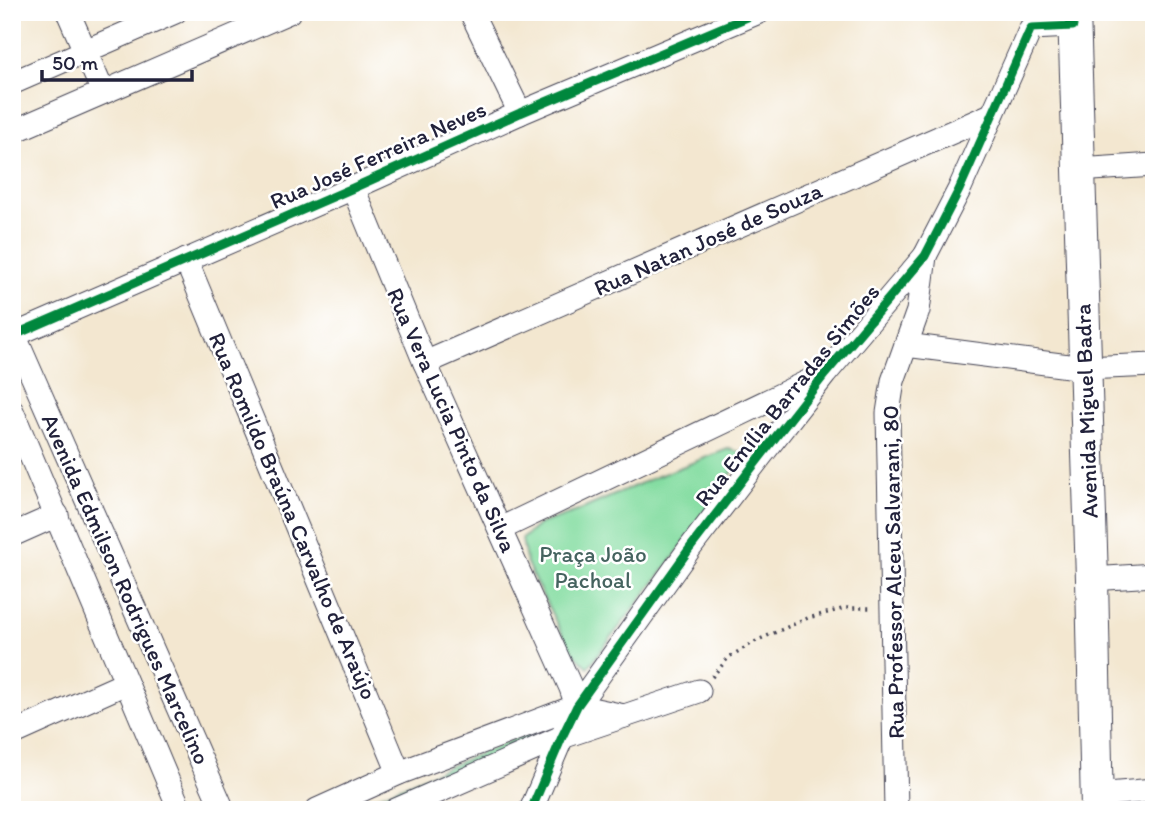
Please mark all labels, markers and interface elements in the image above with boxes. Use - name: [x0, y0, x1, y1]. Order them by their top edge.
- scale bar: [42, 38, 192, 82]
- text: 50 m: [52, 50, 99, 75]
- street label: Rua José Ferreira Neves: [265, 95, 491, 215]
- street label: Rua Natan José de Souza: [590, 176, 826, 302]
- street label: Rua Emília Barradas Simões: [689, 278, 885, 512]
- street label: Rua Vera Lucia Pinto da Silva: [381, 283, 523, 557]
- street label: Avenida Miguel Badra: [1068, 303, 1104, 519]
- street label: Rua Romildo Braúna Carvalho de Araújo: [203, 328, 383, 704]
- street label: Rua Professor Alceu Salvarani, 80: [876, 405, 910, 739]
- street label: Avenida Edmilson Rodrigues Marcelino: [36, 409, 216, 769]
- park label: Praça João Pachoal: [539, 540, 647, 594]

